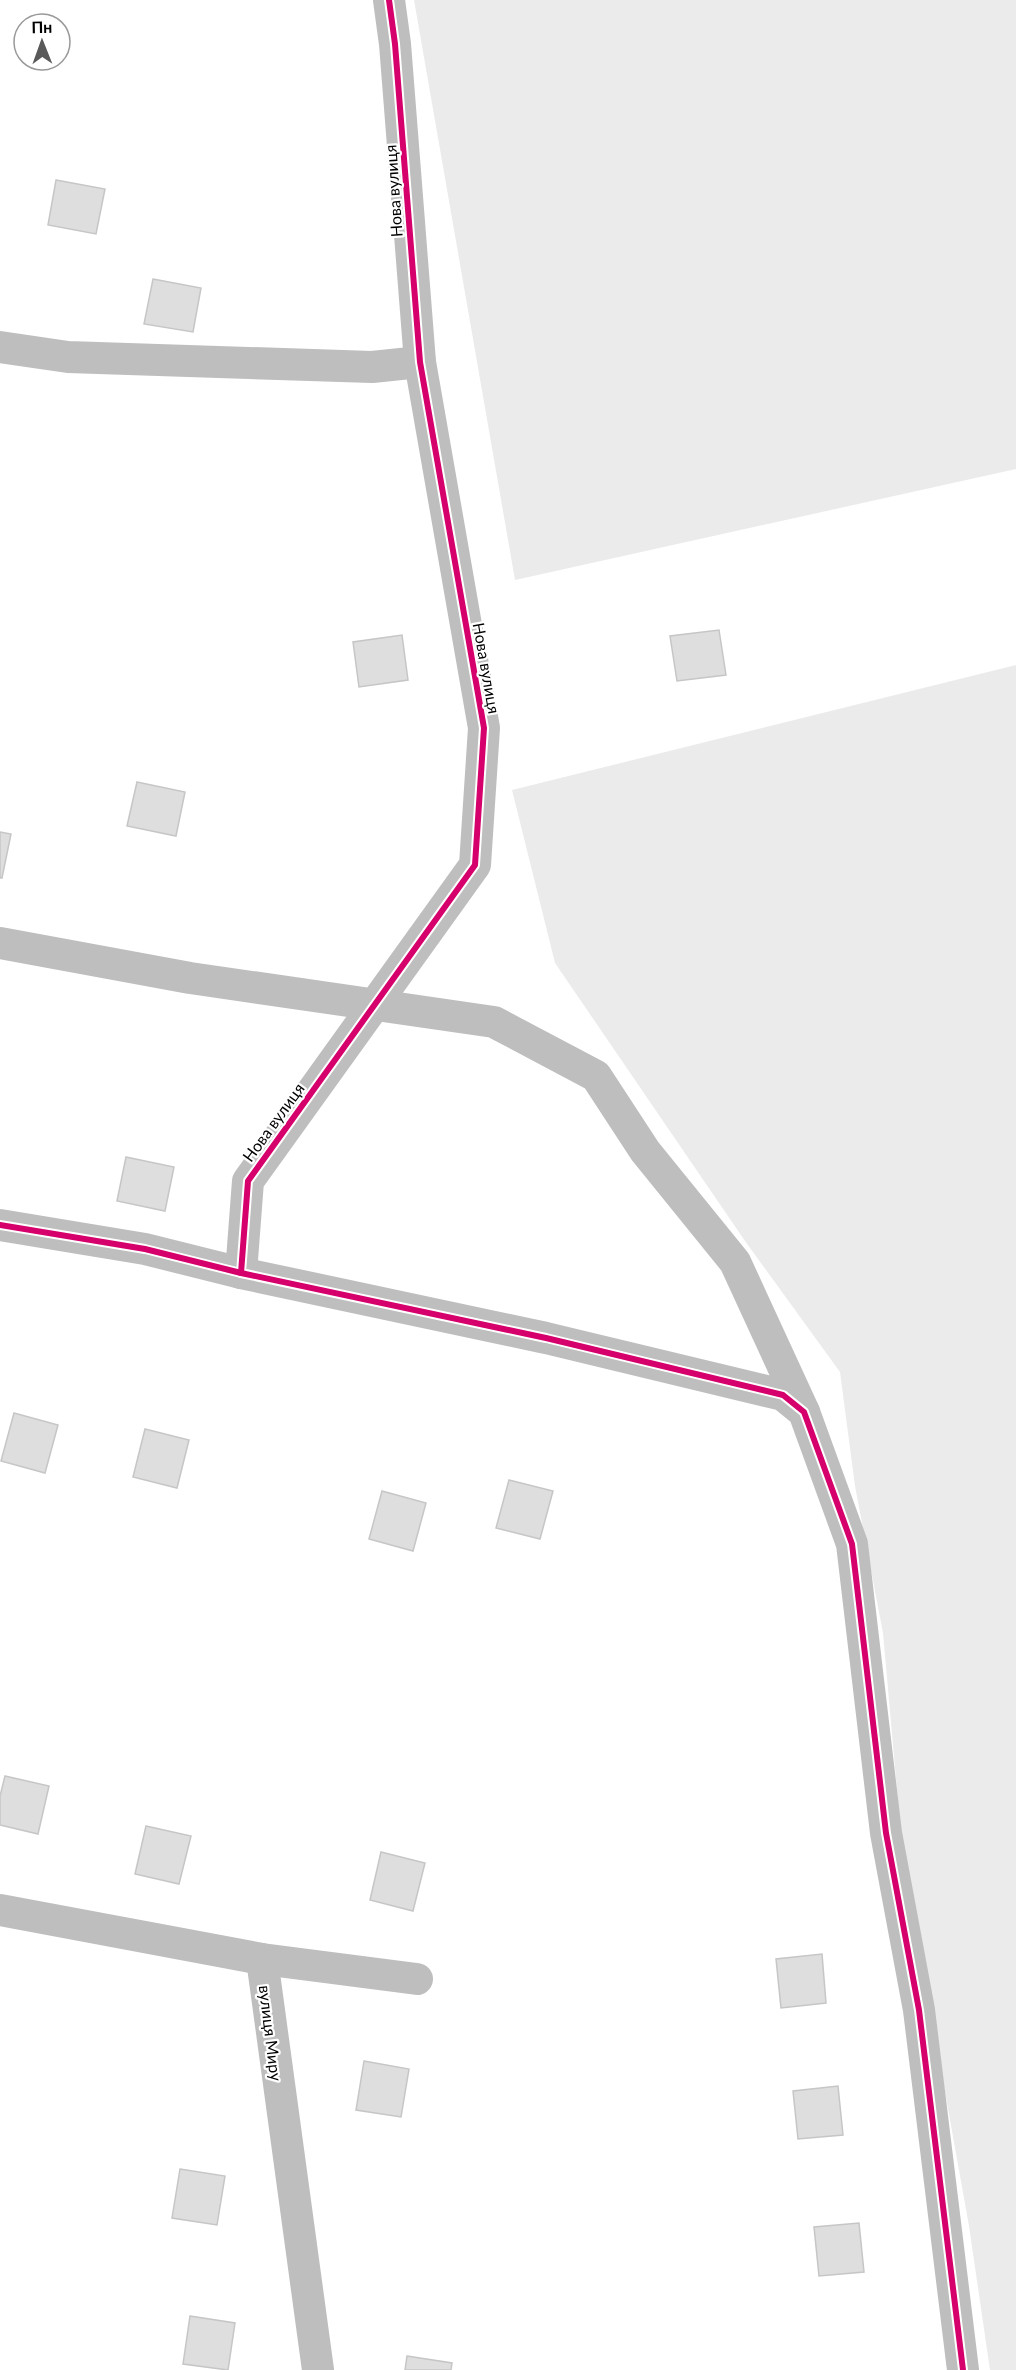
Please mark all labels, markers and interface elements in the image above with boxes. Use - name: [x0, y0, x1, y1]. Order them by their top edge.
- north arrow: [12, 12, 72, 72]
- text: Пн: [31, 17, 52, 36]
- street label: Нова вулиця: [380, 144, 406, 238]
- street label: Нова вулиця: [470, 621, 504, 715]
- street label: Нова вулиця: [238, 1079, 308, 1165]
- street label: вулиця Миру: [256, 1984, 286, 2083]

